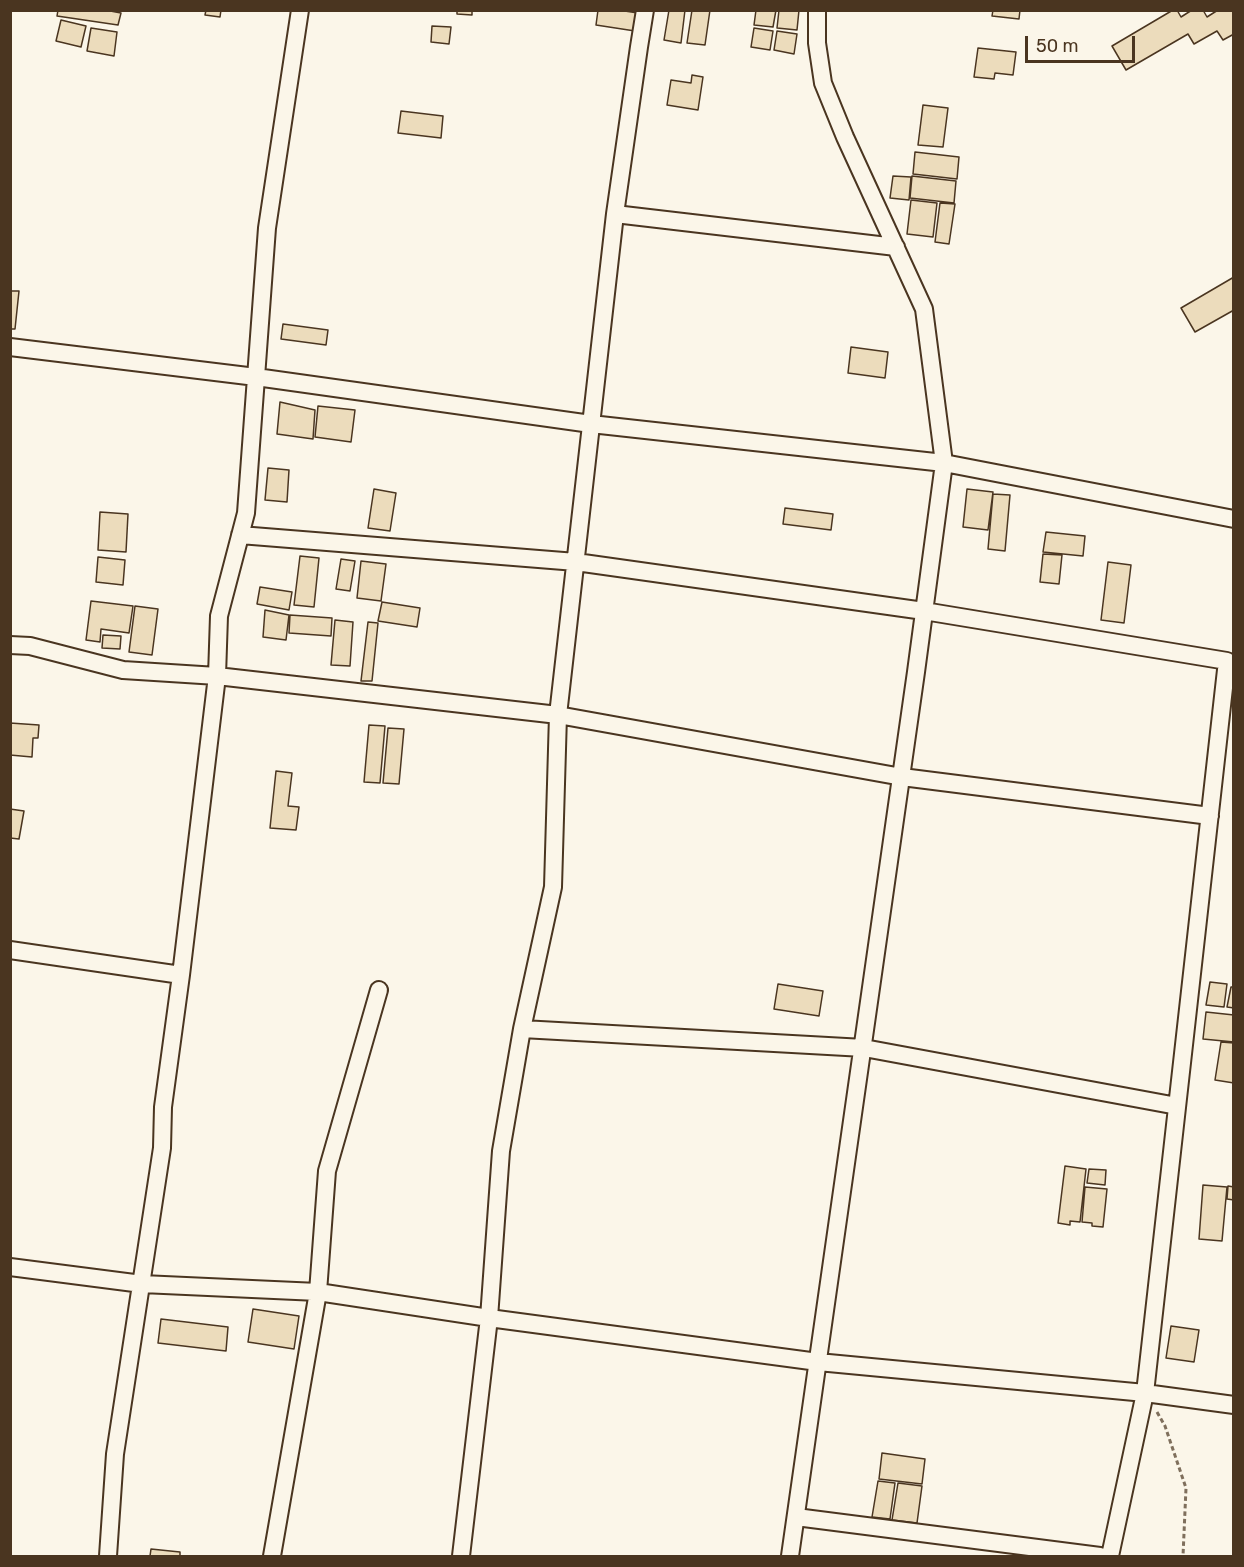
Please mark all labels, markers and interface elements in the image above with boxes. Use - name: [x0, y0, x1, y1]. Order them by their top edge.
- scale bar: [1028, 24, 1138, 62]
- text: 50 m: [1036, 35, 1079, 57]

